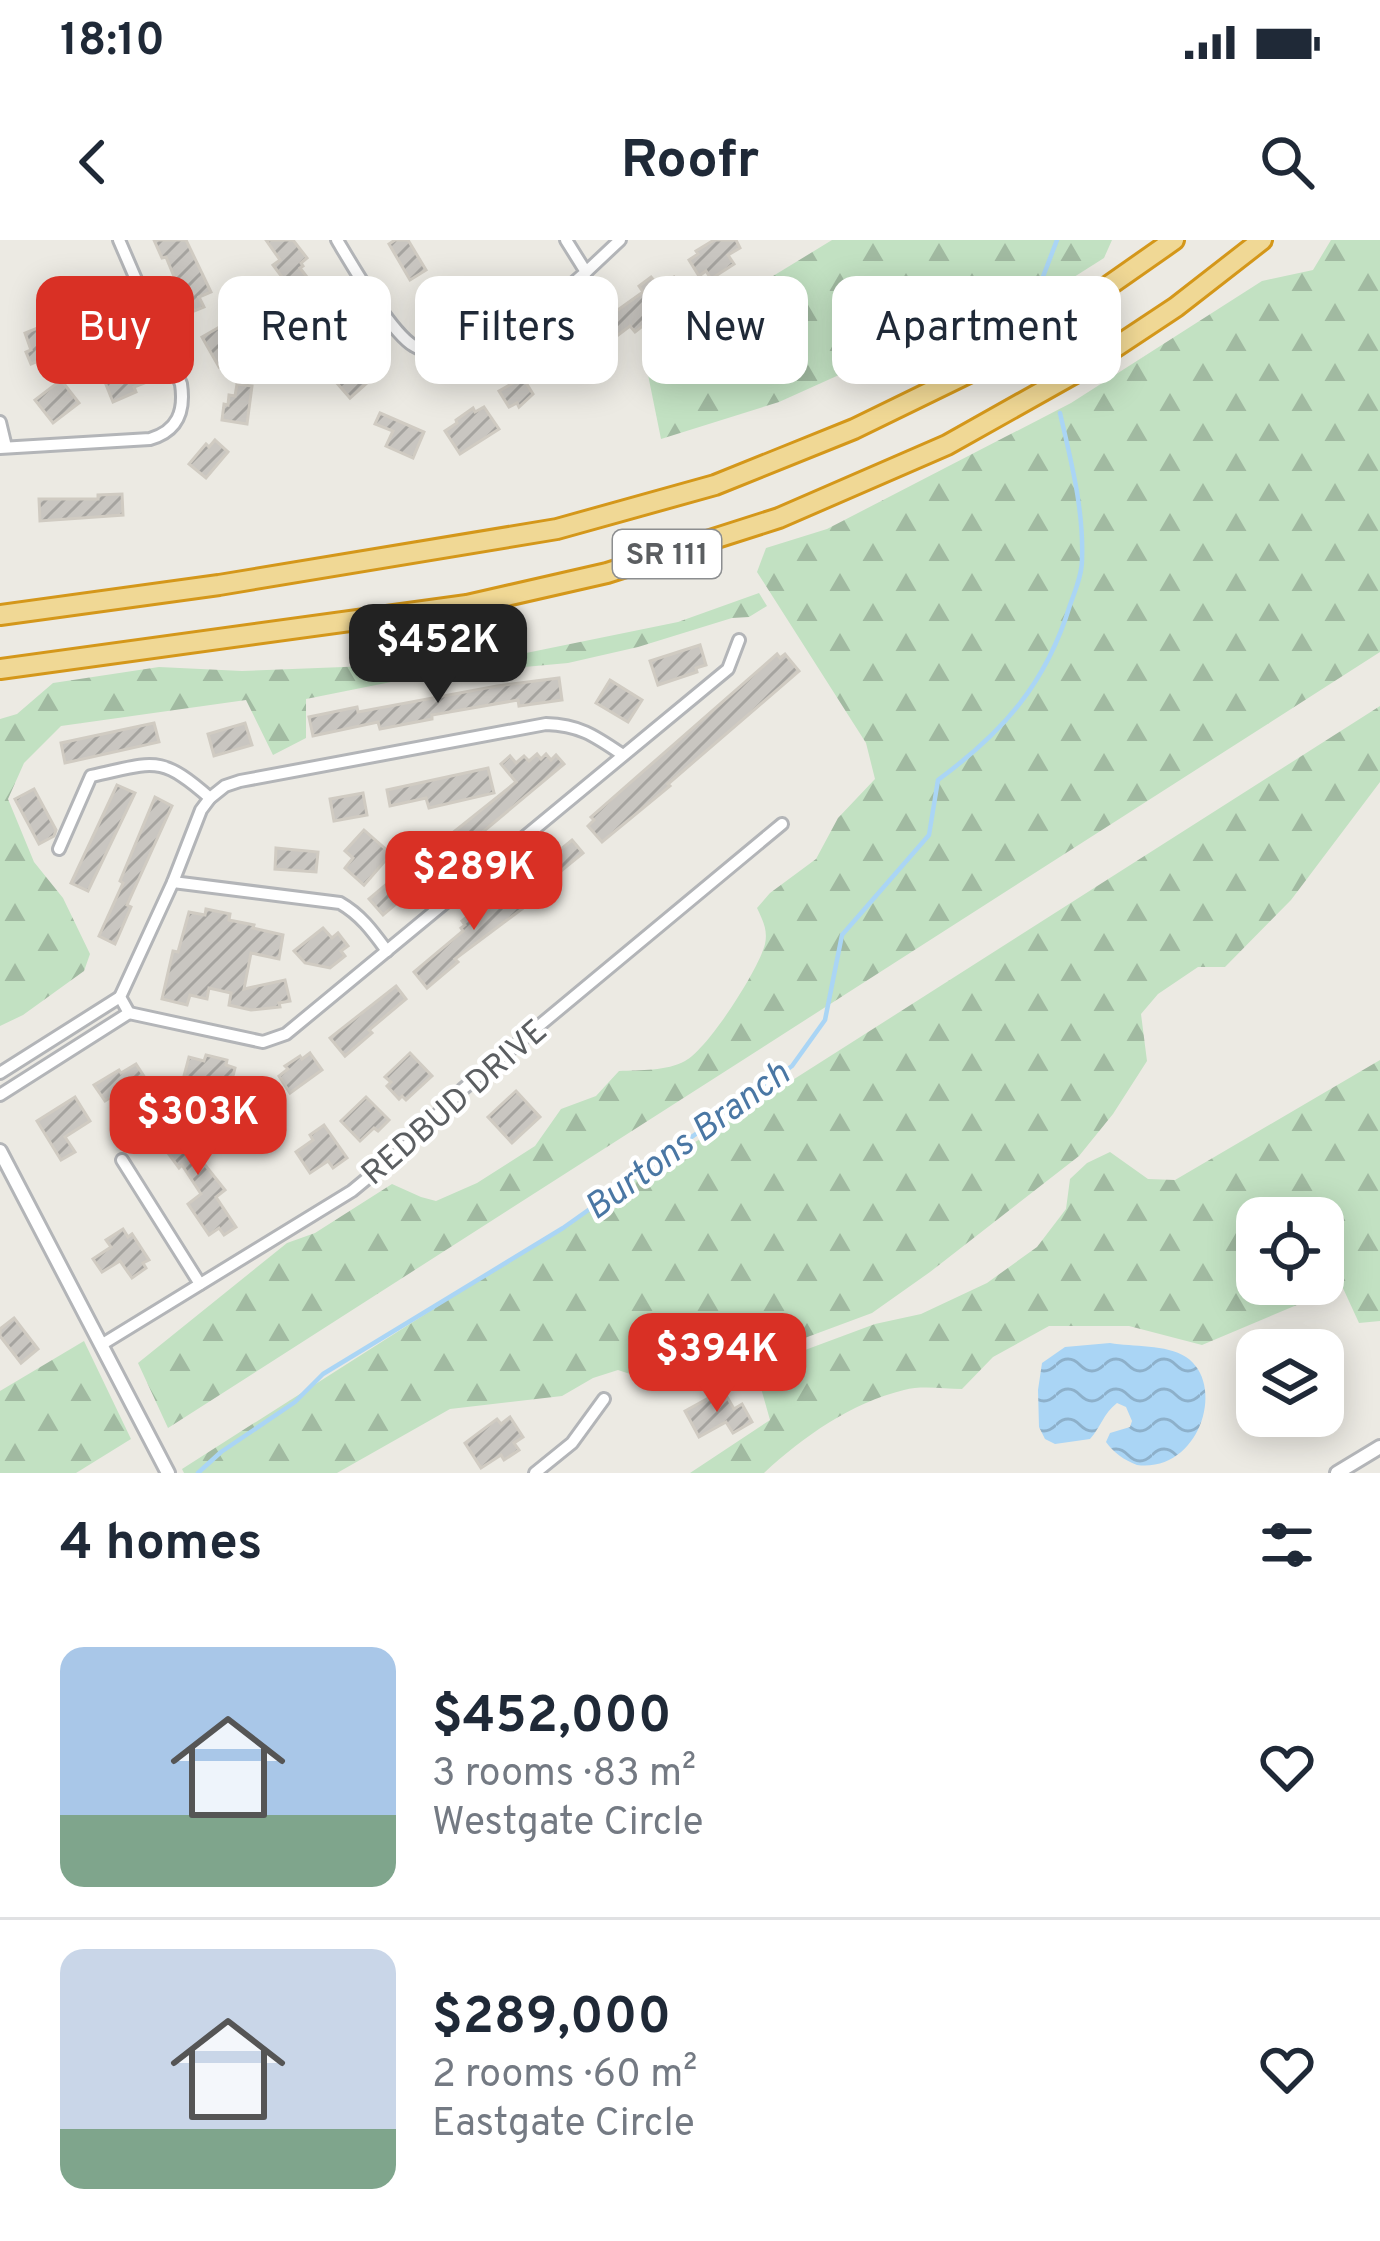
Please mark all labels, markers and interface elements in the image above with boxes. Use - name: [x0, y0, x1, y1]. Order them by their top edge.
- text: 18:10: [60, 14, 165, 71]
- text: Roofr: [621, 128, 759, 197]
- icon: back: [60, 129, 126, 195]
- icon: search: [1254, 129, 1320, 195]
- chip: Buy: [36, 276, 194, 384]
- chip: Rent: [218, 276, 391, 384]
- chip: Filters: [415, 276, 618, 384]
- chip: New: [642, 276, 808, 384]
- chip: Apartment: [832, 276, 1121, 384]
- road number: SR 111: [613, 530, 721, 578]
- pin: $452K: [354, 604, 522, 706]
- text: $452K: [376, 618, 500, 667]
- pin: $289K: [390, 831, 558, 933]
- text: $289K: [412, 845, 536, 894]
- street label: REDBUD DRIVE: [354, 1012, 557, 1196]
- water label: Burtons Branch: [577, 1052, 800, 1232]
- pin: $303K: [114, 1076, 282, 1178]
- text: $303K: [137, 1090, 259, 1139]
- map controls: [1236, 1197, 1344, 1437]
- button: locate: [1236, 1197, 1344, 1305]
- pin: $394K: [633, 1313, 801, 1415]
- text: $394K: [655, 1327, 779, 1376]
- button: layers: [1236, 1329, 1344, 1437]
- icon: filters: [1254, 1512, 1320, 1578]
- text: 4 homes: [60, 1513, 262, 1578]
- text: $452,000: [432, 1686, 672, 1751]
- icon: home: [156, 1695, 300, 1839]
- icon: heart: [1254, 1734, 1320, 1800]
- text: 3 rooms · 83 m²: [432, 1751, 696, 1800]
- text: Westgate Circle: [432, 1800, 704, 1849]
- text: $289,000: [432, 1987, 671, 2052]
- icon: home: [156, 1997, 300, 2141]
- icon: heart: [1254, 2036, 1320, 2102]
- text: 2 rooms · 60 m²: [432, 2052, 697, 2101]
- text: Eastgate Circle: [432, 2101, 695, 2150]

